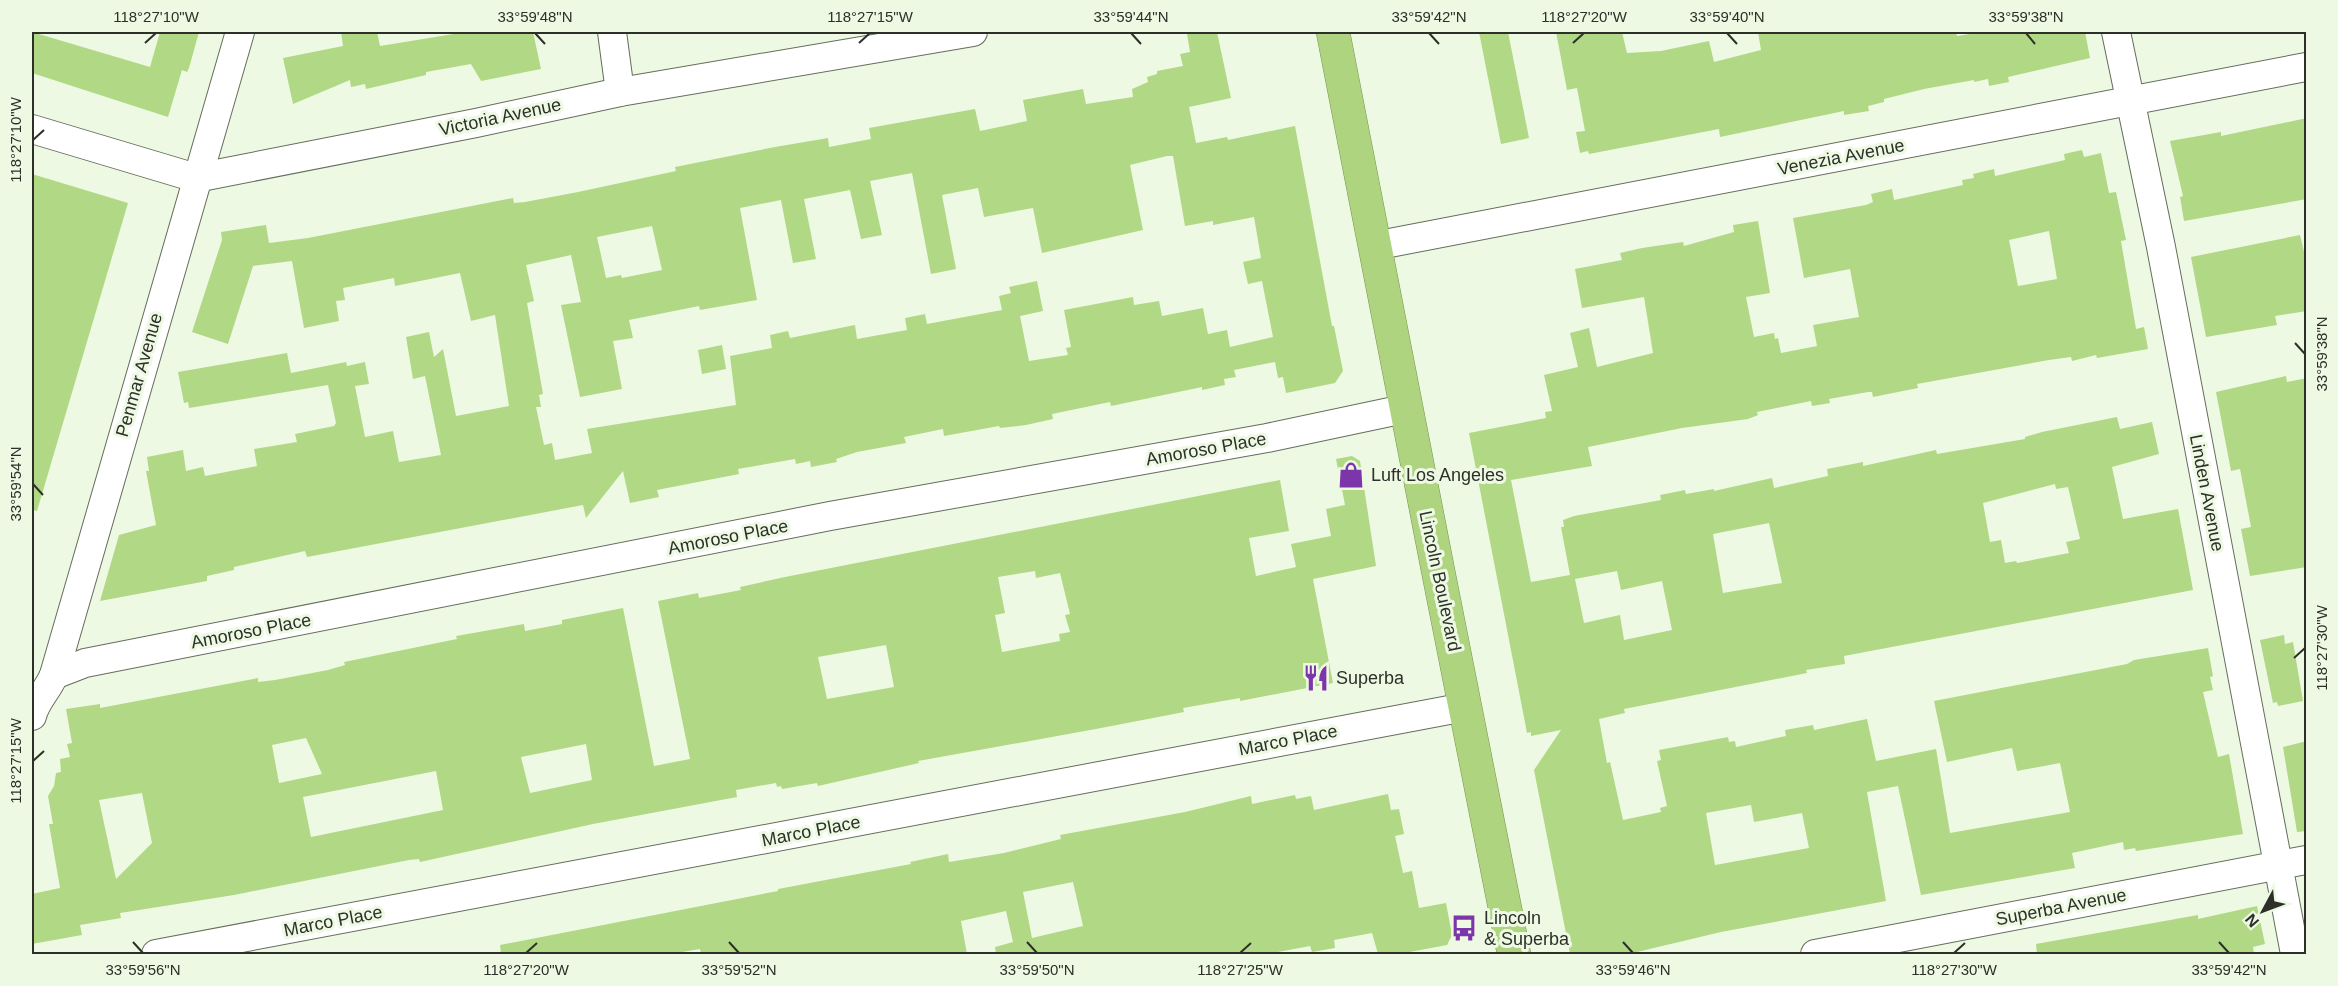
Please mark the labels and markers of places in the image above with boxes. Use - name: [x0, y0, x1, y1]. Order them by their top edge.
- shop icon: Luft Los Angeles: [1336, 460, 1366, 490]
- place label: Luft Los Angeles: [1371, 465, 1504, 485]
- restaurant icon: Superba: [1301, 663, 1331, 693]
- place label: Superba: [1336, 668, 1405, 688]
- place label: Lincoln & Superba: [1484, 908, 1570, 949]
- bus stop icon: Lincoln & Superba: [1449, 913, 1479, 943]

